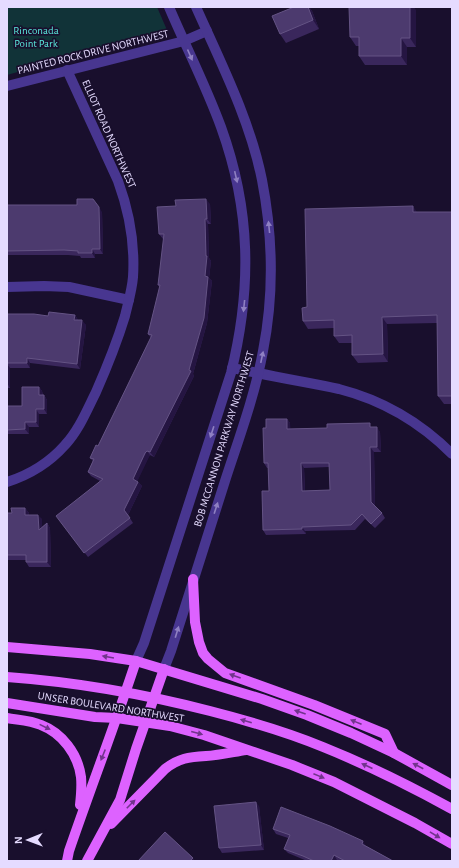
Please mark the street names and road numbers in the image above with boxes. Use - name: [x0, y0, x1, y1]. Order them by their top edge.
- street label: PAINTED ROCK DRIVE NORTHWEST: [16, 28, 170, 76]
- street label: ELLIOT ROAD NORTHWEST: [80, 78, 138, 190]
- street label: BOB MCCANNON PARKWAY NORTHWEST: [192, 349, 256, 528]
- street label: UNSER BOULEVARD NORTHWEST: [37, 690, 186, 724]

